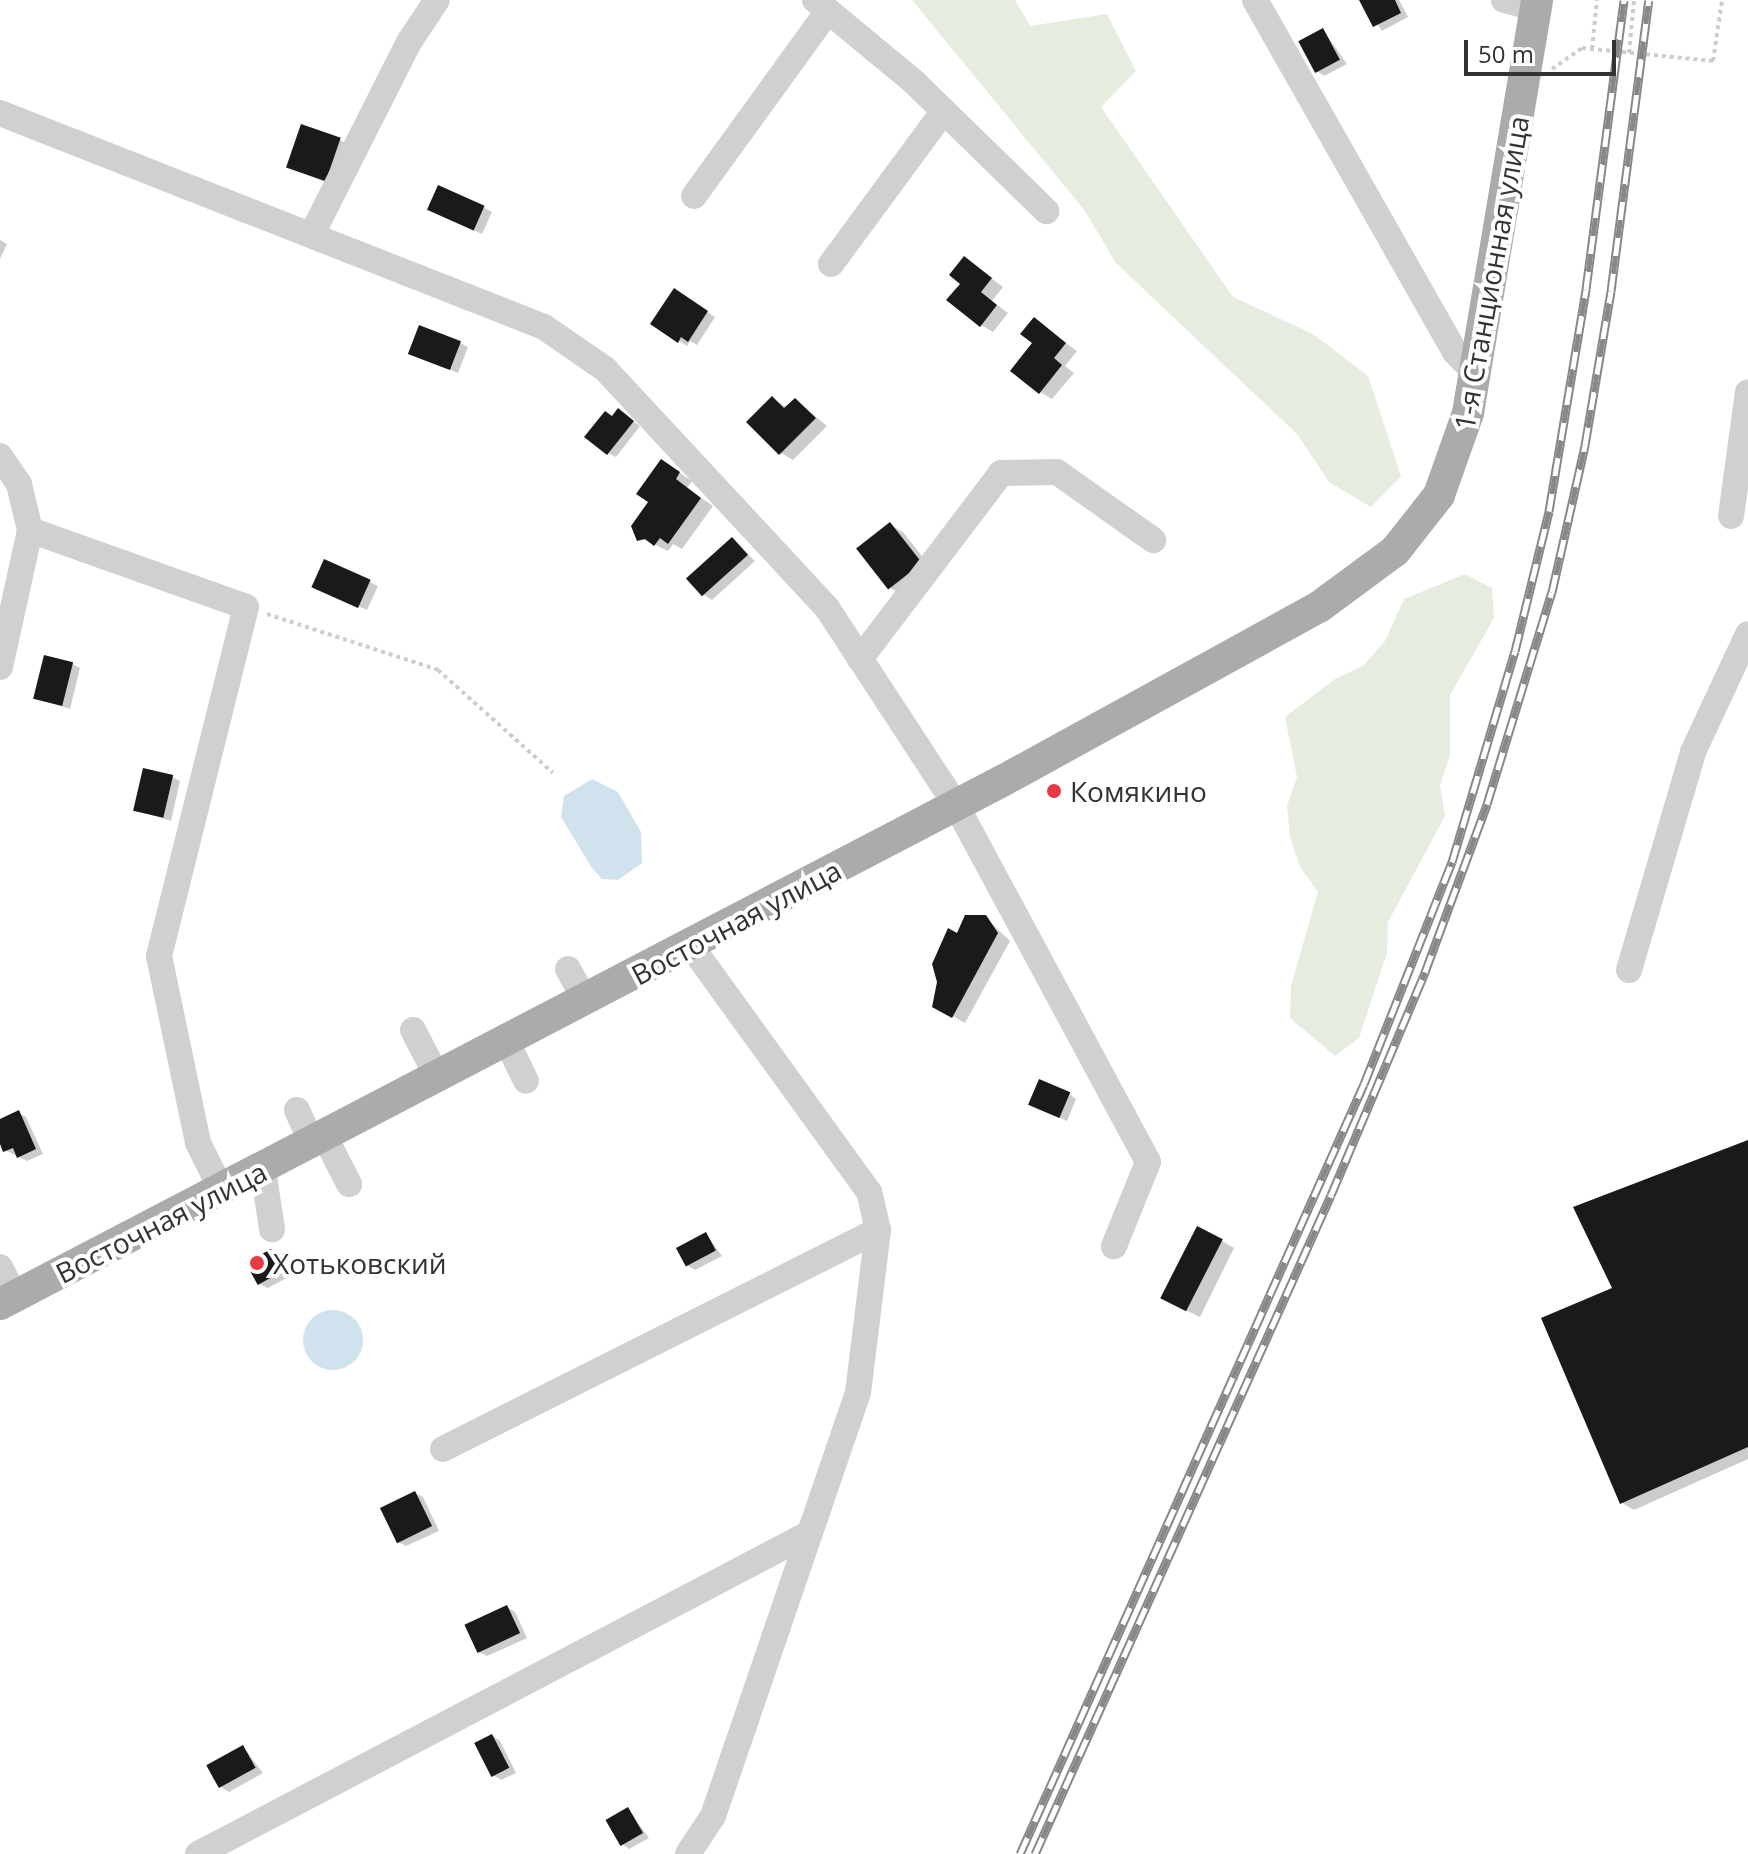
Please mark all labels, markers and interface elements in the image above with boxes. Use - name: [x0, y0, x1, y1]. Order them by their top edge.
- scale bar: [1468, 24, 1620, 74]
- text: 50 m: [1478, 37, 1534, 70]
- street label: 1-я Станционная улица: [1447, 113, 1535, 433]
- place label: Комякино: [1070, 774, 1207, 808]
- marker: Комякино: [1045, 782, 1063, 800]
- street label: Восточная улица: [626, 853, 846, 991]
- street label: Восточная улица: [50, 1154, 272, 1290]
- place label: Хотьковский: [273, 1246, 447, 1280]
- marker: Хотьковский: [248, 1254, 266, 1272]

